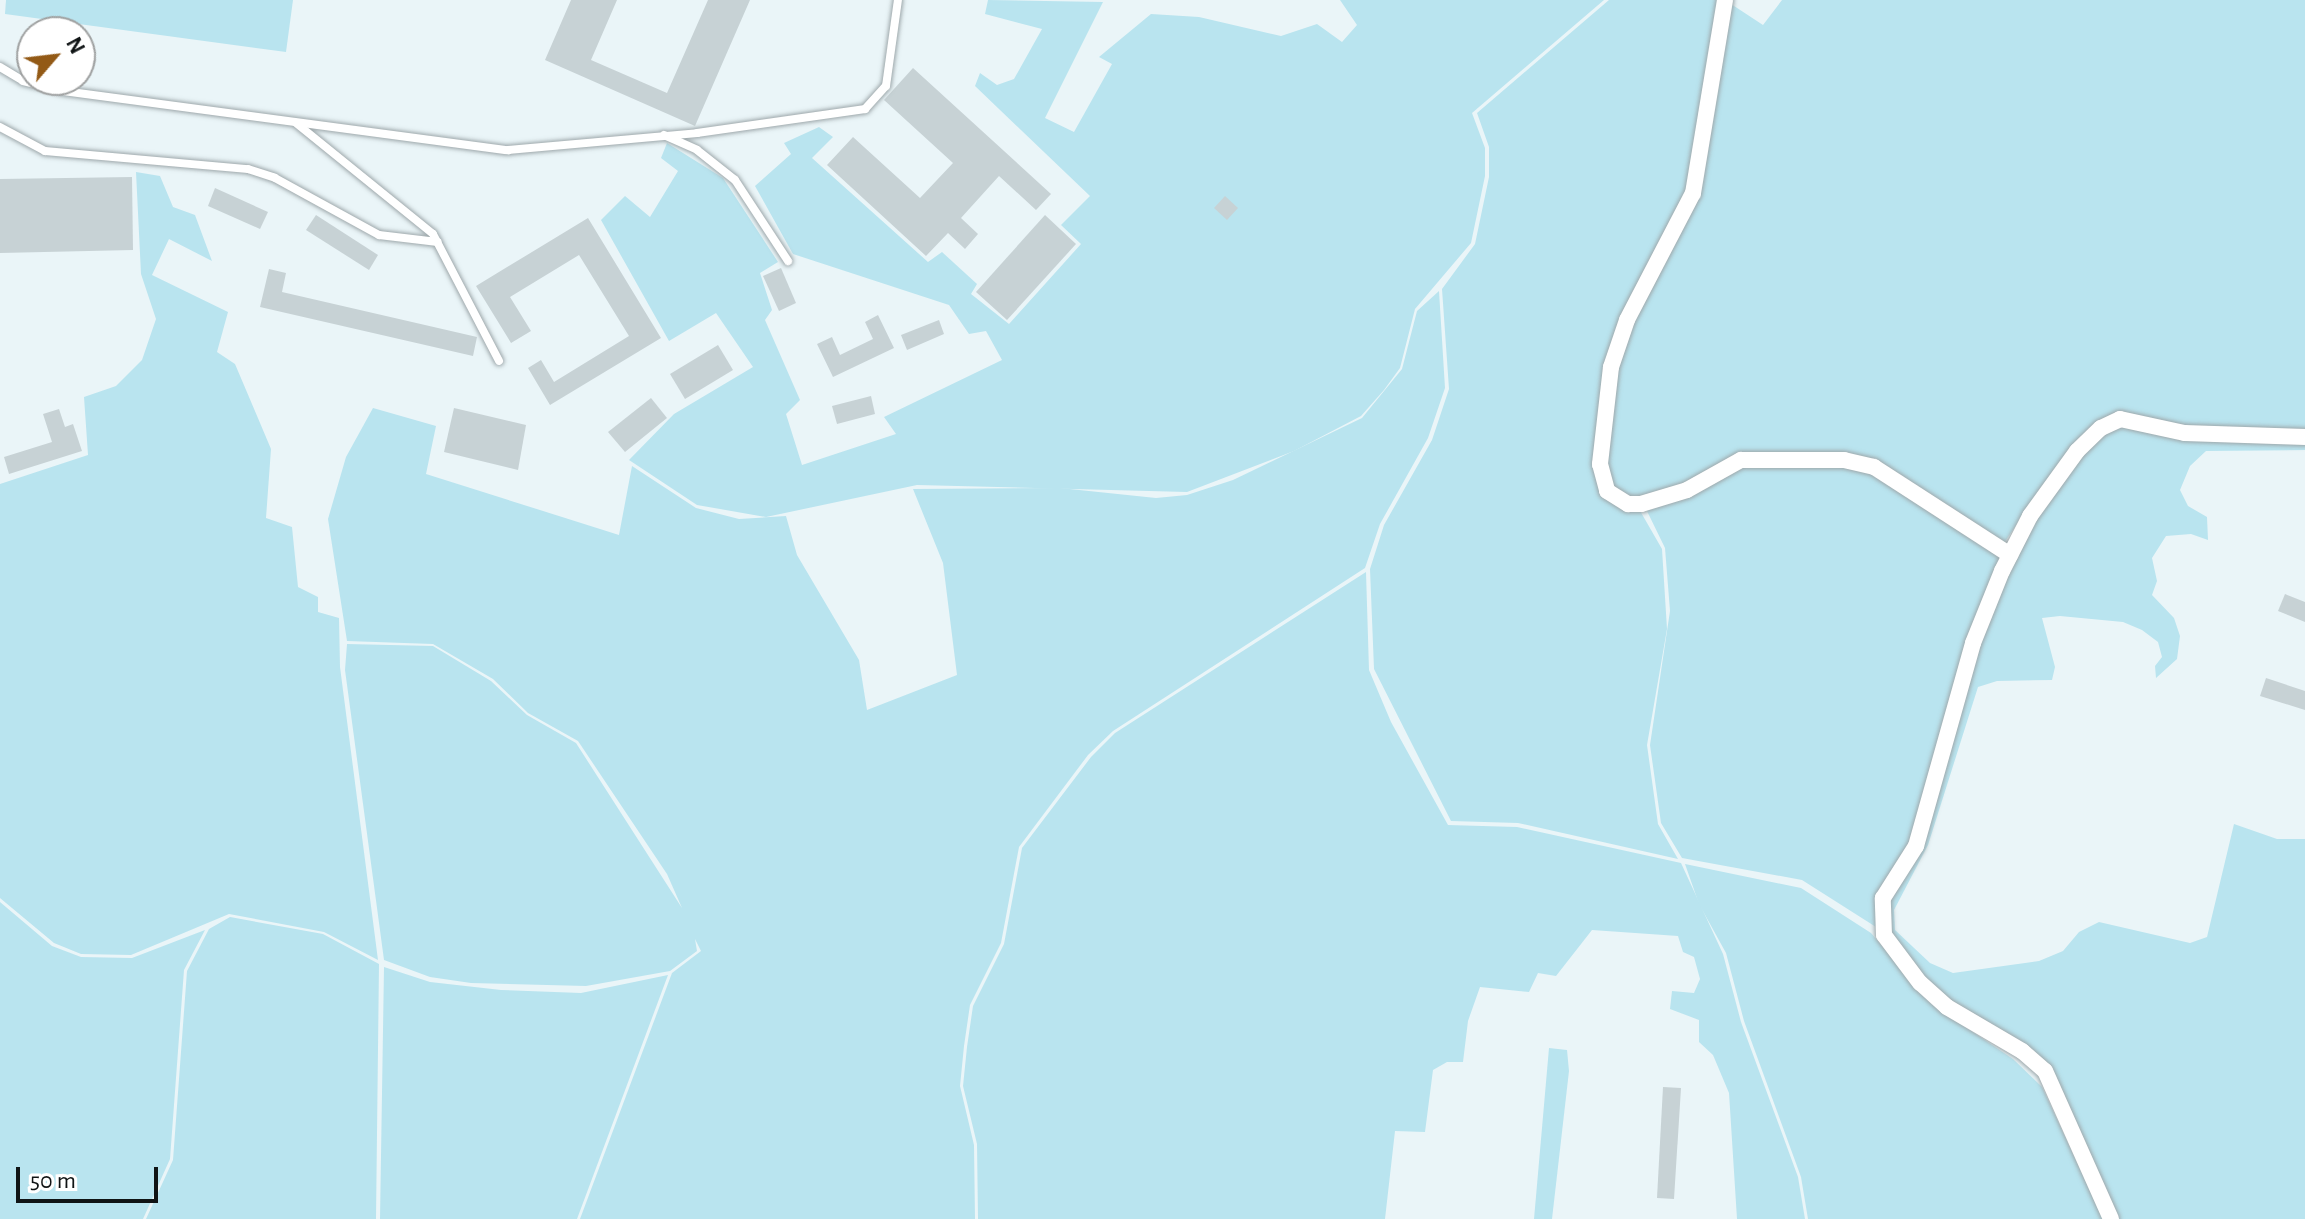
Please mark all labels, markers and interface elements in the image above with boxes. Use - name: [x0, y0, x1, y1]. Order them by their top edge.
- north arrow: [16, 16, 96, 96]
- text: N: [62, 34, 89, 58]
- scale bar: [20, 1151, 162, 1201]
- text: 50 m: [30, 1169, 76, 1193]

